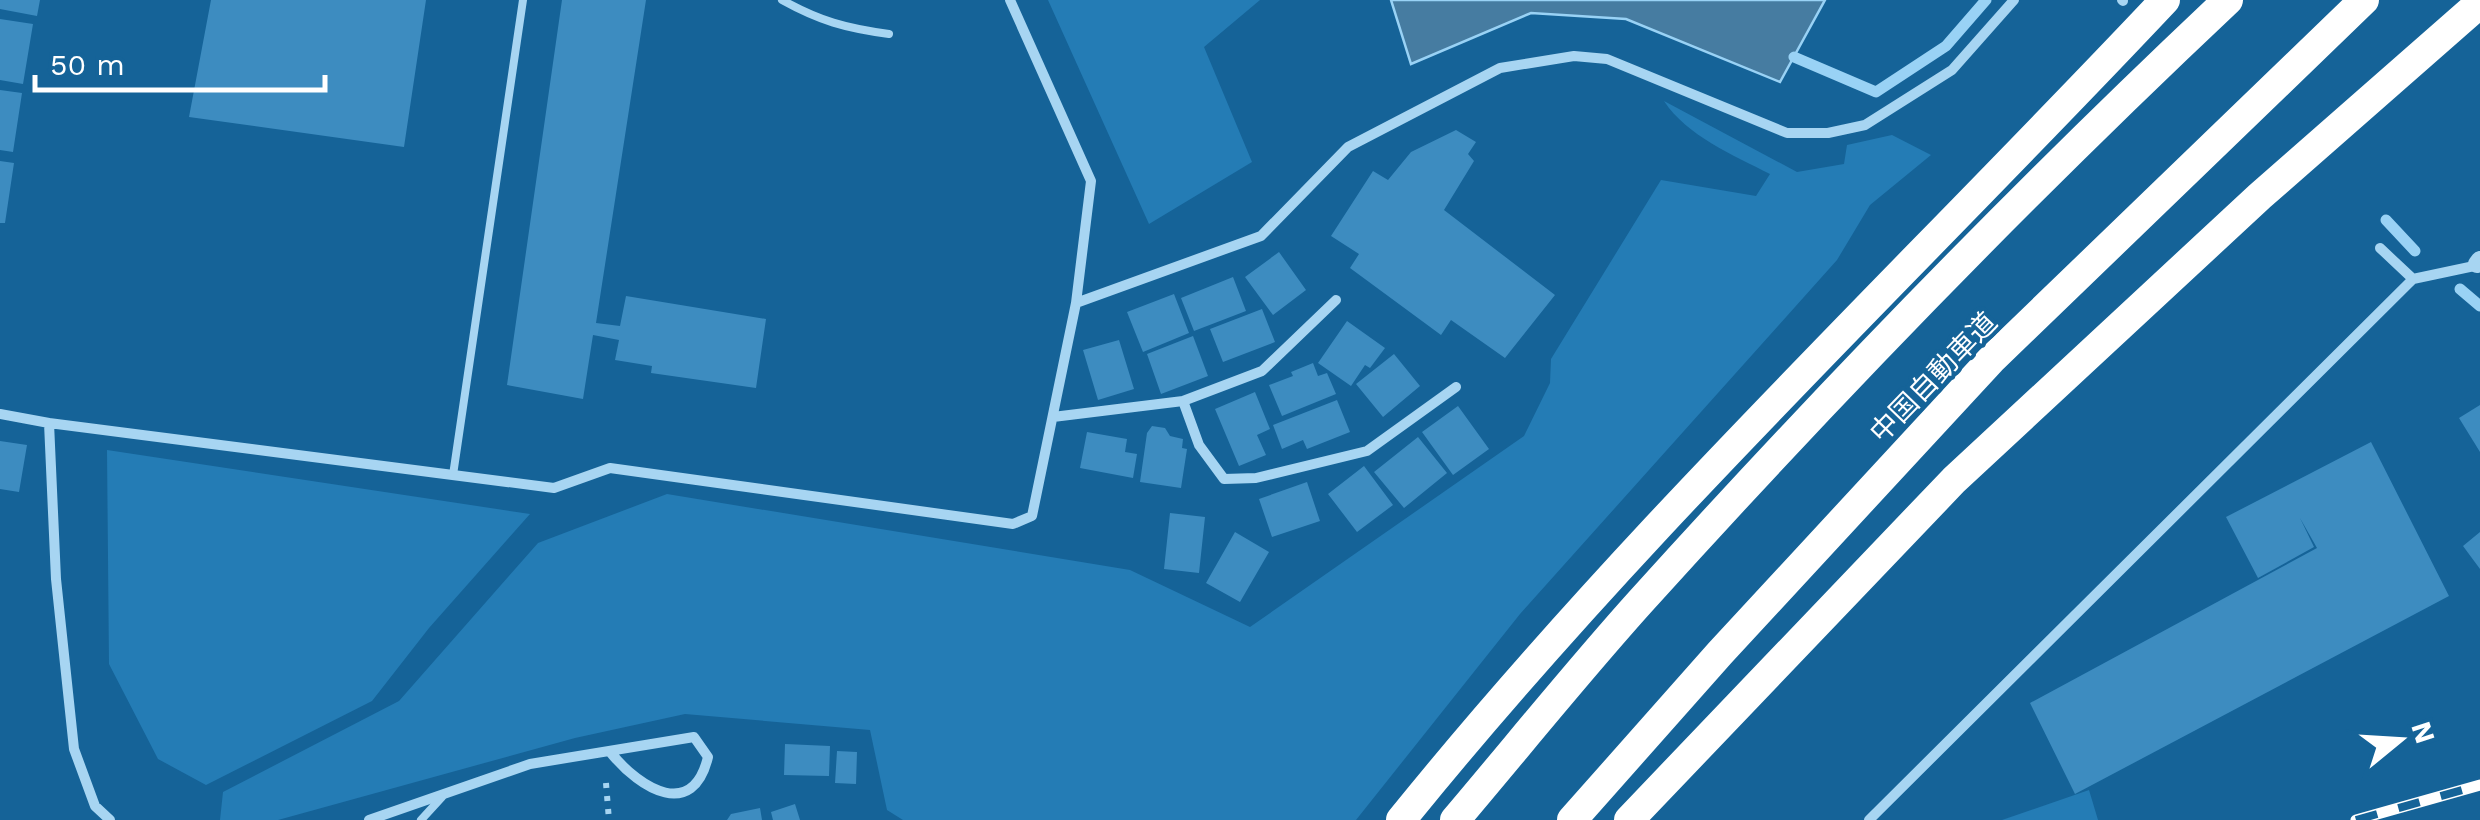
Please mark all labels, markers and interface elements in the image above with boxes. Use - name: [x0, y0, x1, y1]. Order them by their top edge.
- scale bar: [35, 30, 325, 92]
- text: 50 m: [50, 47, 125, 82]
- street label: 中国自動車道: [1863, 305, 2004, 449]
- north arrow: [2350, 690, 2450, 790]
- text: N: [2404, 717, 2442, 747]

